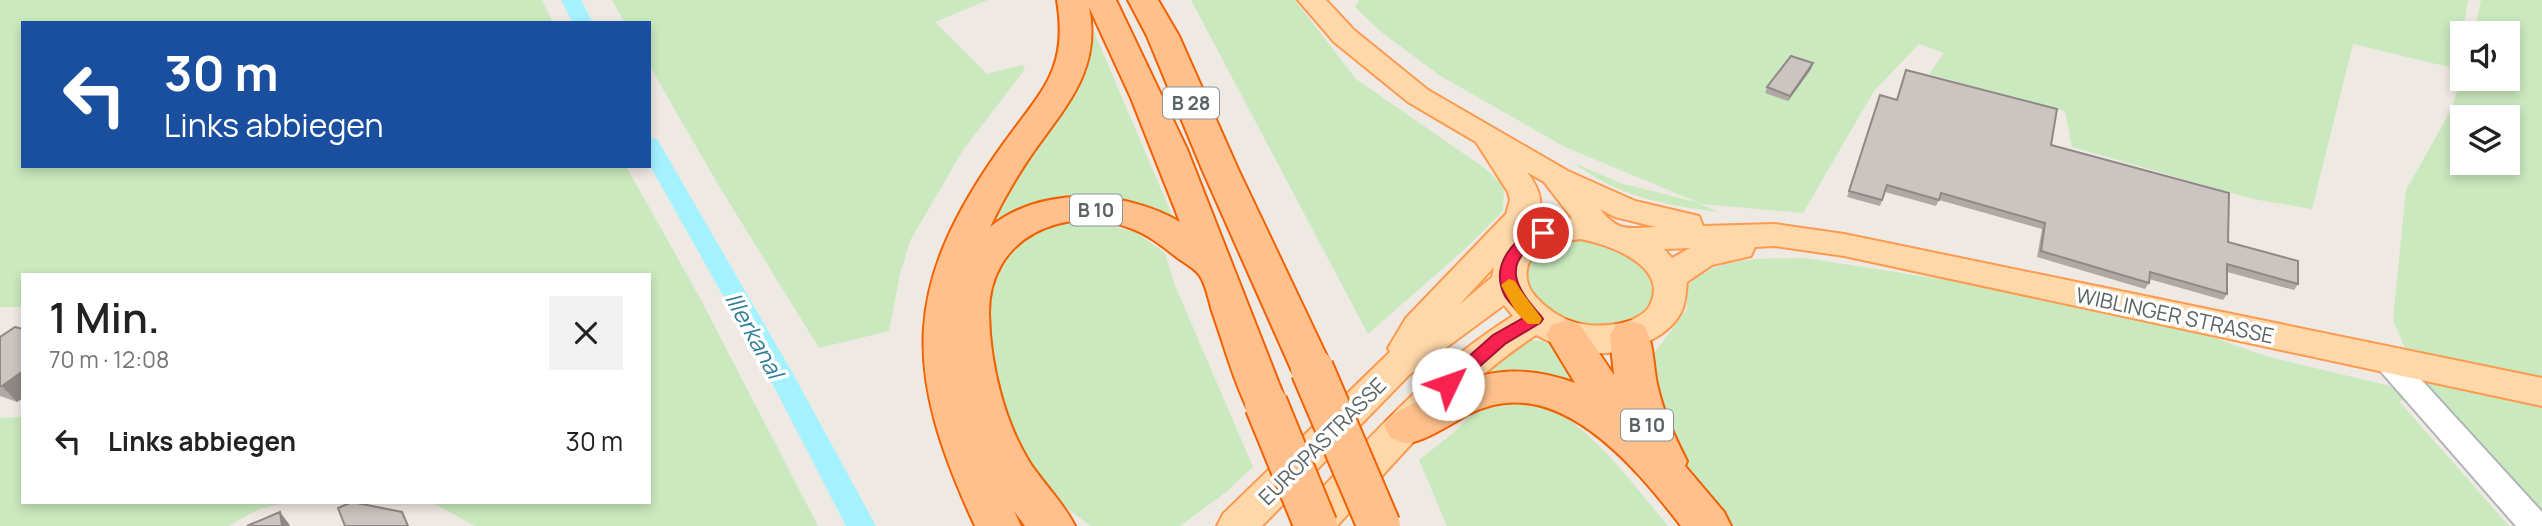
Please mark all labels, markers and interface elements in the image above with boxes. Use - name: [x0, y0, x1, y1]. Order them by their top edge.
- map controls: [2450, 21, 2520, 175]
- button: sound: [2450, 21, 2520, 91]
- text: 30 m: [164, 39, 279, 106]
- icon: left: [49, 49, 140, 140]
- road number: B 28: [1163, 88, 1219, 118]
- text: Links abbiegen: [164, 103, 384, 147]
- button: layers: [2450, 105, 2520, 175]
- road number: B 10: [1070, 194, 1122, 226]
- pin: [1513, 203, 1573, 263]
- icon: arrive: [1524, 214, 1562, 252]
- street label: WIBLINGER STRASSE: [2074, 280, 2276, 350]
- water label: Illerkanal: [718, 286, 793, 386]
- text: 1 Min.: [49, 288, 160, 346]
- button: close: [549, 296, 623, 370]
- text: 70 m · 12:08: [49, 343, 169, 375]
- position arrow: [1411, 347, 1485, 421]
- street label: EUROPASTRASSE: [1252, 371, 1392, 511]
- road number: B 10: [1621, 410, 1673, 440]
- icon: left: [49, 422, 87, 460]
- text: Links abbiegen: [108, 423, 296, 459]
- text: 30 m: [566, 423, 623, 459]

